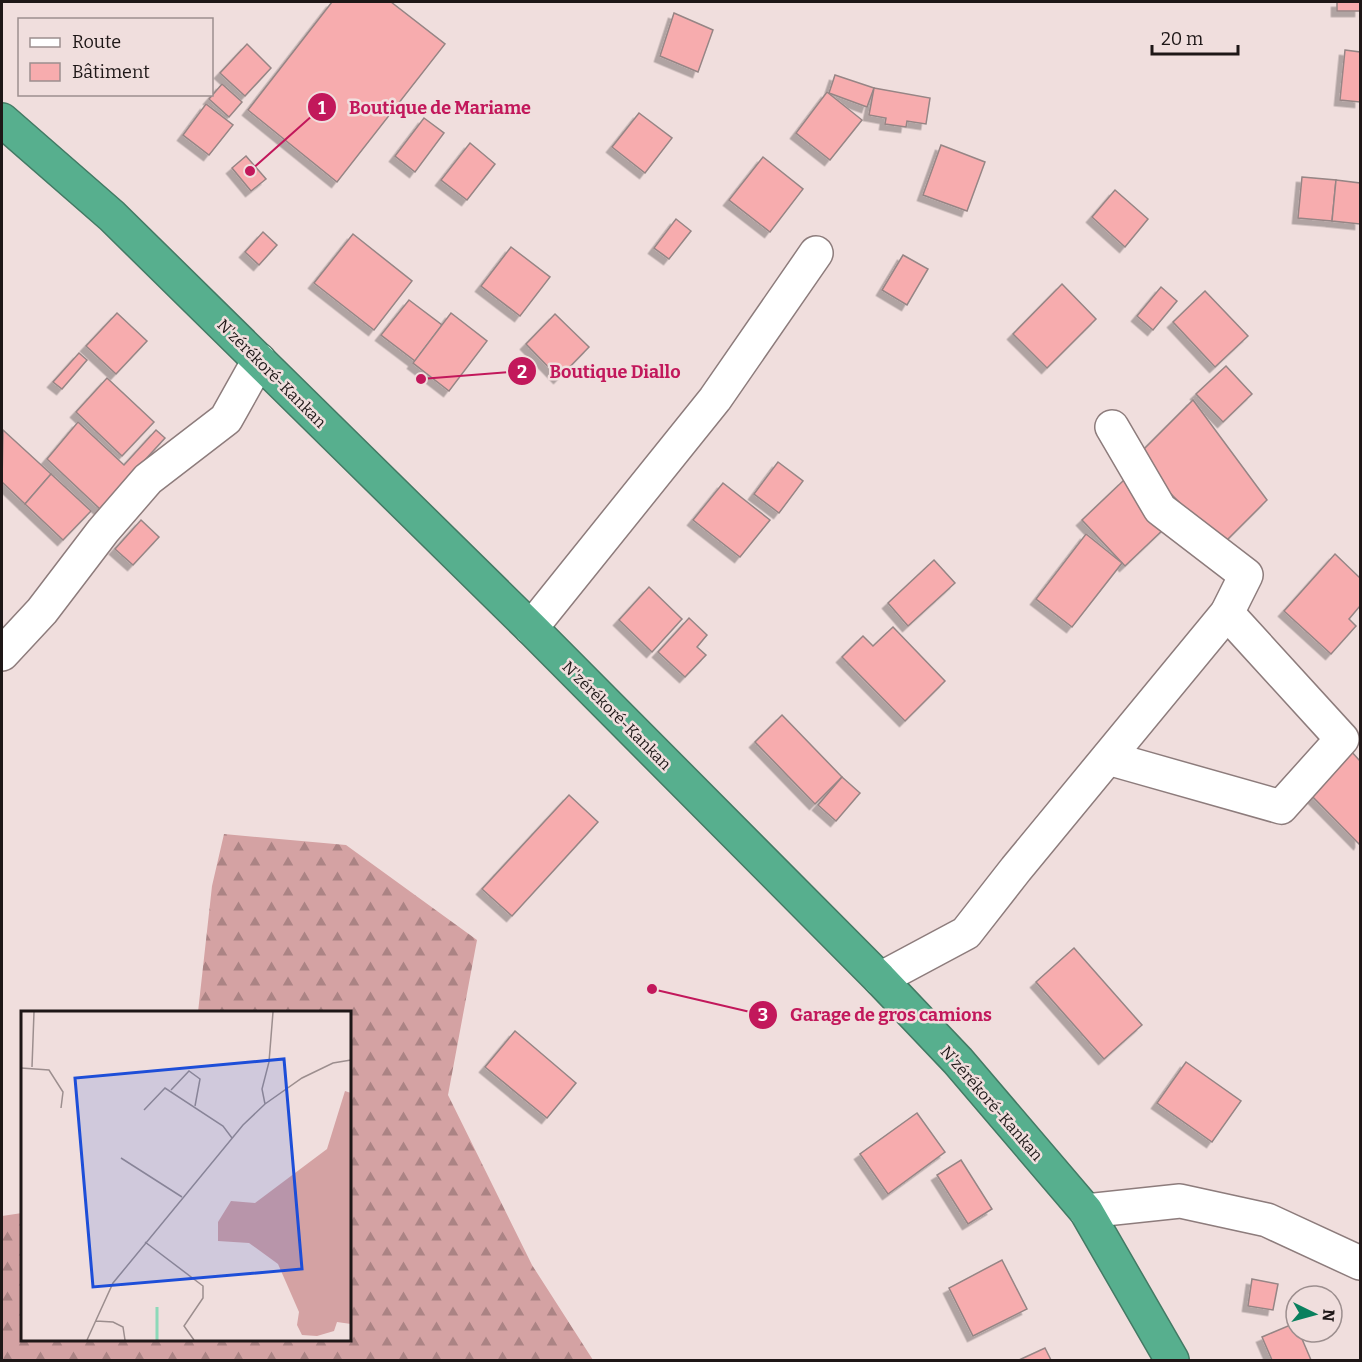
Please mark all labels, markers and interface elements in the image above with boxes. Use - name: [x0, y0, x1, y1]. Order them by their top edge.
- legend: [18, 18, 213, 96]
- scale bar: [1152, 18, 1238, 56]
- text: 20 m: [1161, 28, 1203, 50]
- text: Route: [72, 31, 121, 53]
- text: Bâtiment: [72, 61, 150, 83]
- callout: Boutique de Mariame: [307, 89, 543, 125]
- text: 1: [318, 97, 326, 119]
- text: Boutique de Mariame: [349, 97, 531, 119]
- street label: N'zérékoré-Kankan: [213, 315, 330, 432]
- callout: Boutique Diallo: [507, 353, 692, 389]
- text: 2: [517, 361, 527, 383]
- text: Boutique Diallo: [549, 361, 681, 383]
- street label: N'zérékoré-Kankan: [558, 657, 675, 774]
- callout: Garage de gros camions: [748, 997, 1004, 1033]
- text: 3: [758, 1004, 768, 1026]
- text: Garage de gros camions: [790, 1004, 992, 1026]
- inset map: [21, 1011, 351, 1341]
- street label: N'zérékoré-Kankan: [937, 1042, 1047, 1165]
- north arrow: [1284, 1284, 1344, 1344]
- text: N: [1318, 1308, 1338, 1322]

